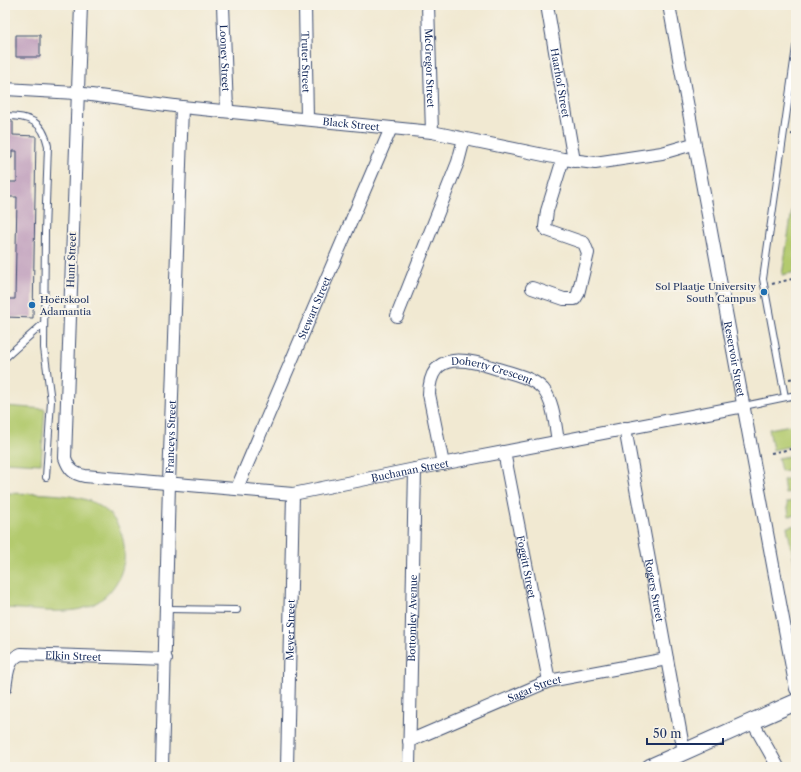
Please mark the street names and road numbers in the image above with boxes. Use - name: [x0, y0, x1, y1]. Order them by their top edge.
- street label: Looney Street: [217, 24, 232, 92]
- street label: McGregor Street: [422, 28, 437, 108]
- street label: Truter Street: [298, 31, 313, 93]
- street label: Haarhof Street: [548, 47, 572, 119]
- street label: Black Street: [322, 115, 381, 134]
- street label: Hunt Street: [64, 232, 79, 288]
- street label: Stewart Street: [295, 274, 334, 341]
- street label: Reservoir Street: [721, 320, 748, 398]
- street label: Doherty Crescent: [451, 354, 535, 387]
- street label: Franceys Street: [163, 400, 179, 474]
- street label: Buchanan Street: [370, 457, 450, 485]
- street label: Foggitt Street: [514, 534, 539, 600]
- street label: Rogers Street: [642, 558, 666, 623]
- street label: Bottomley Avenue: [405, 574, 420, 662]
- street label: Meyer Street: [283, 599, 298, 661]
- street label: Elkin Street: [45, 649, 102, 664]
- street label: Sagar Street: [506, 673, 563, 705]

